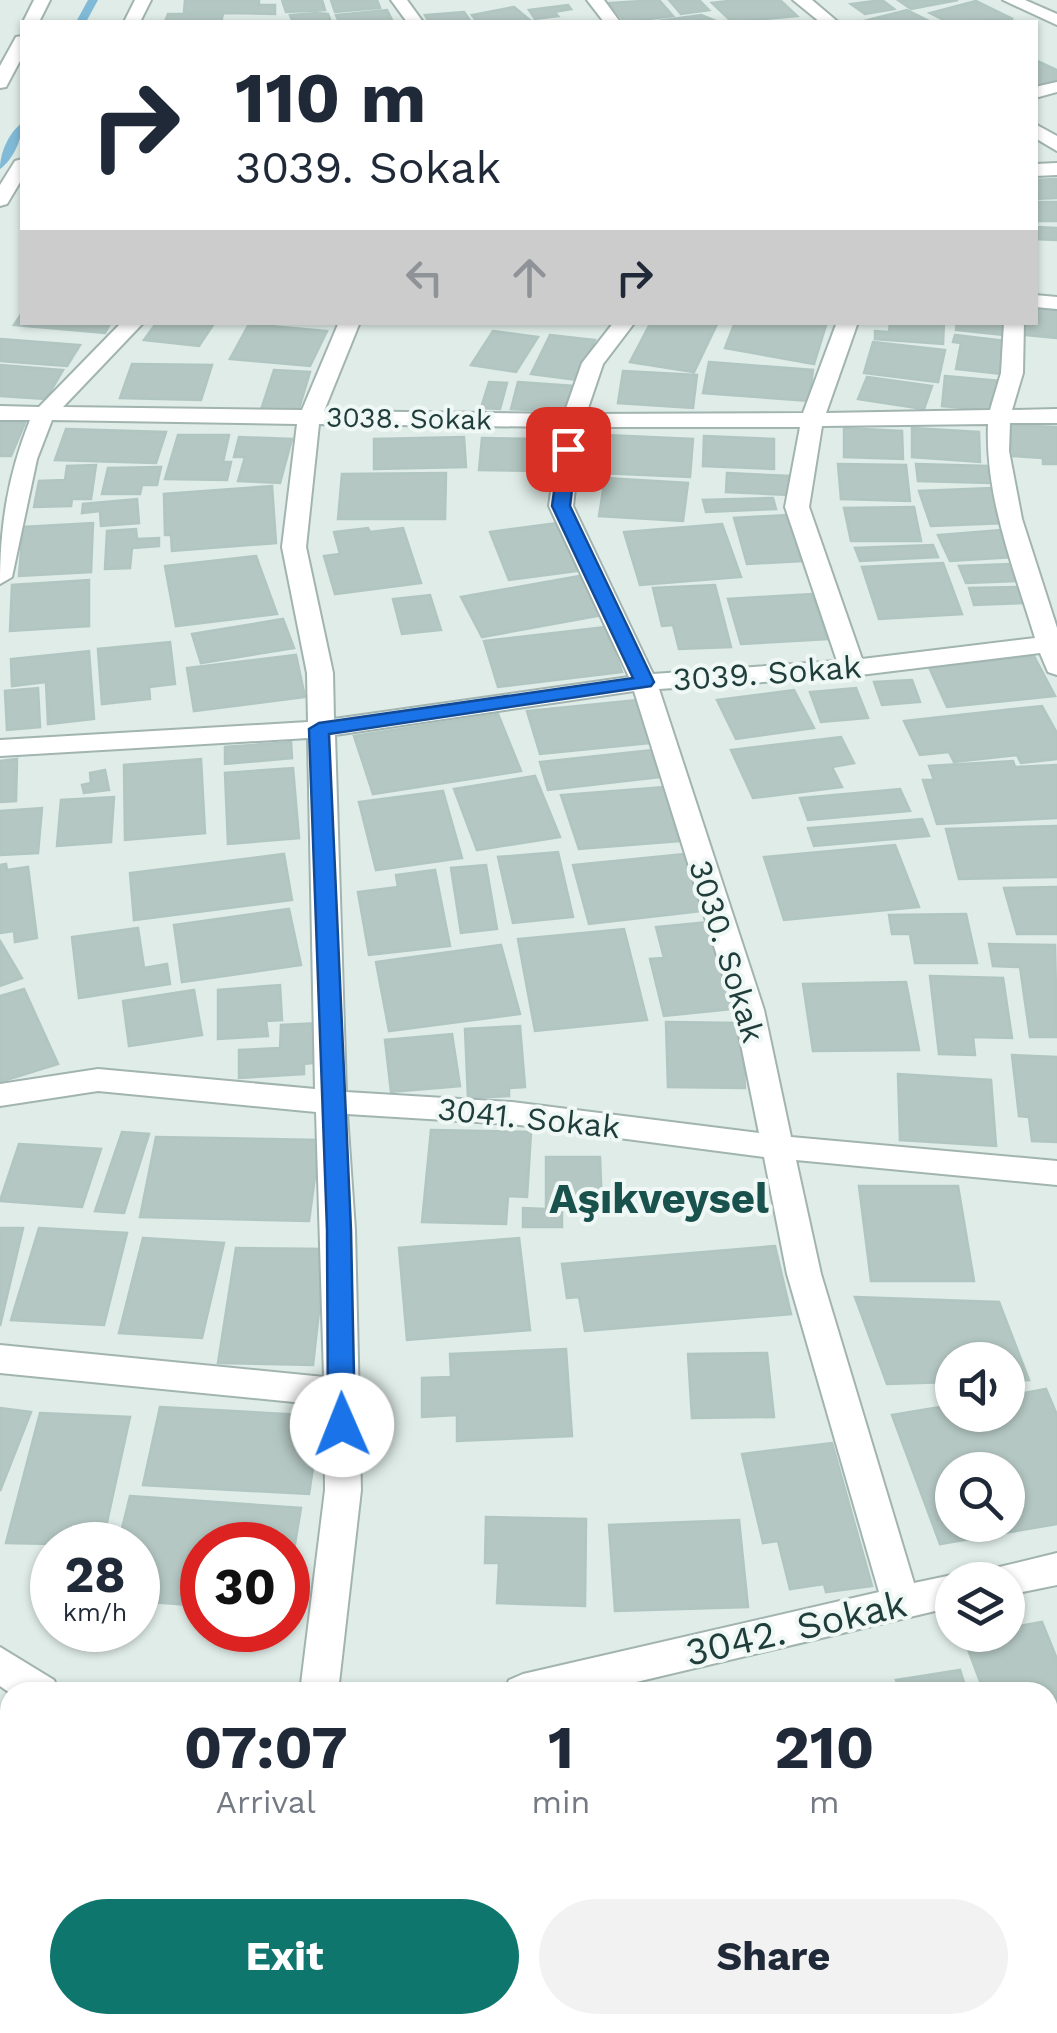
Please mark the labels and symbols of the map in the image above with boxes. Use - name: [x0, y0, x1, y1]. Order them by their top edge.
- street label: 3038. Sokak: [326, 401, 492, 436]
- pin: [526, 407, 611, 492]
- street label: 3039. Sokak: [671, 647, 863, 699]
- street label: 3030. Sokak: [681, 855, 773, 1047]
- street label: 3041. Sokak: [436, 1090, 622, 1146]
- district label: Aşıkveysel: [549, 1174, 769, 1223]
- position arrow: [290, 1373, 394, 1477]
- speed limit sign: 30: [180, 1522, 310, 1652]
- street label: 3042. Sokak: [681, 1581, 911, 1675]

